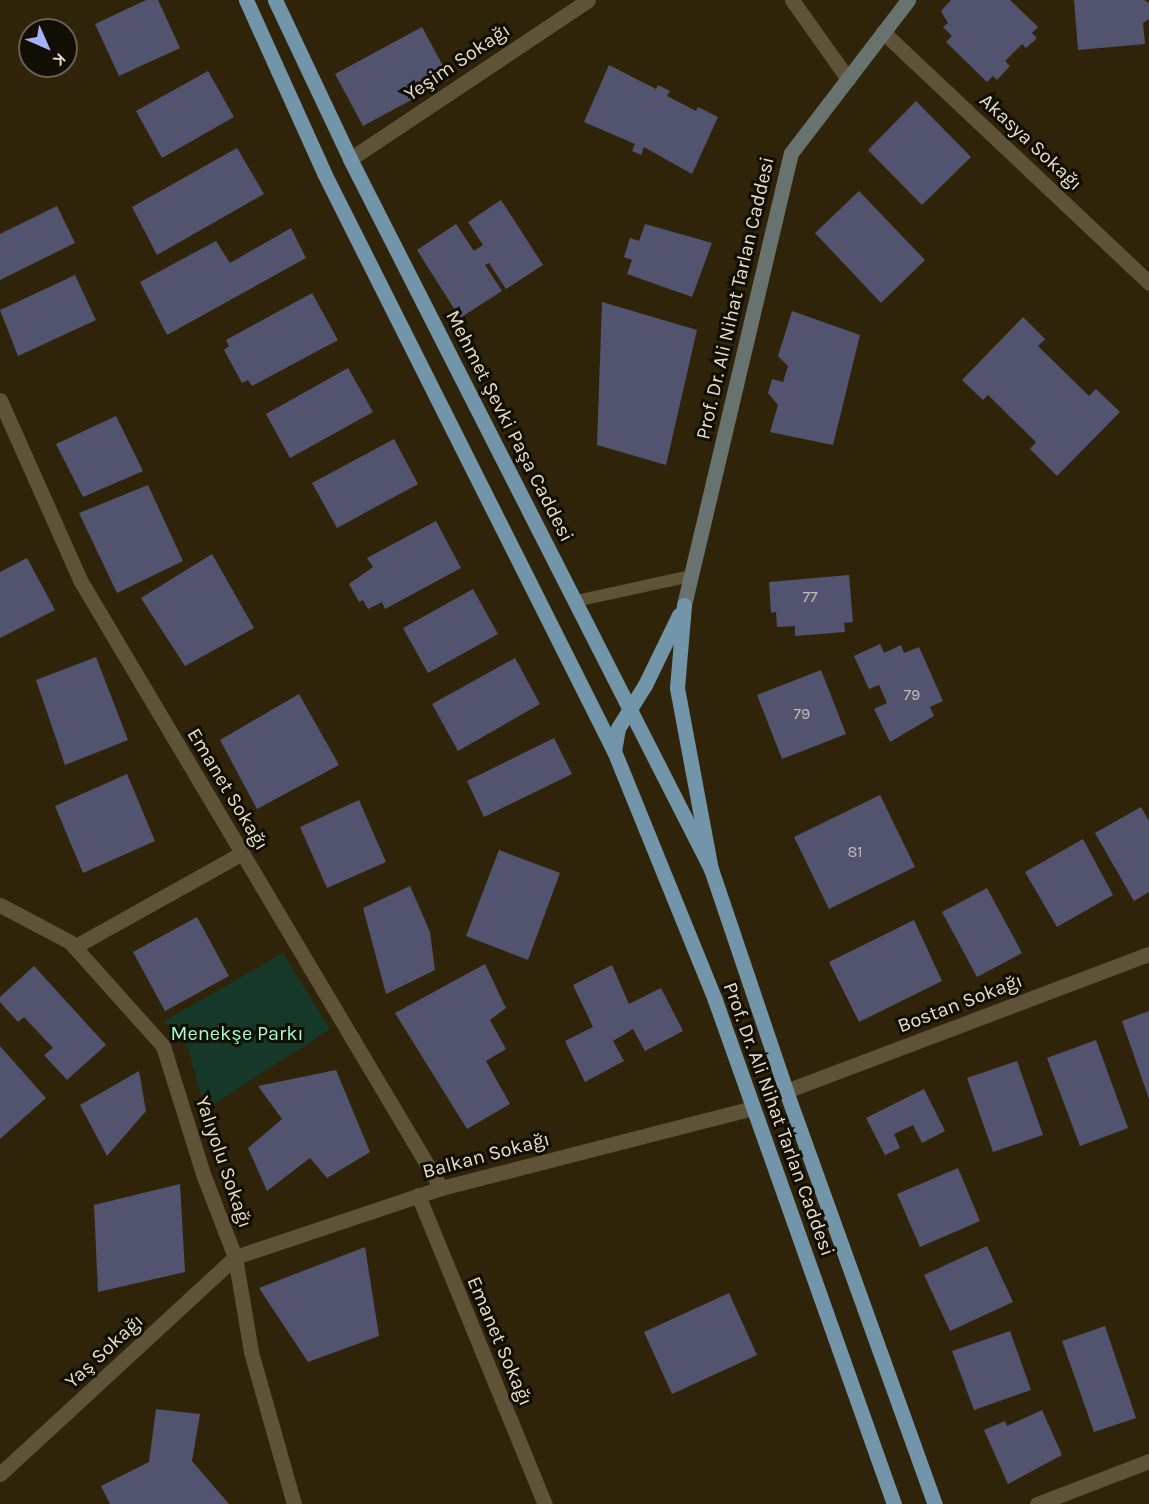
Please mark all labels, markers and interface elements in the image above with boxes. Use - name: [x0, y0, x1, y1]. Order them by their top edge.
- north arrow: [18, 18, 78, 78]
- street label: Yeşim Sokağı: [400, 18, 514, 106]
- text: K: [49, 49, 70, 70]
- street label: Akasya Sokağı: [975, 88, 1087, 196]
- street label: Prof. Dr. Ali Nihat Tarlan Caddesi: [691, 154, 779, 442]
- street label: Mehmet Şevki Paşa Caddesi: [441, 306, 579, 546]
- house number: 77: [802, 587, 818, 607]
- house number: 79: [904, 685, 920, 705]
- house number: 79: [794, 704, 810, 724]
- street label: Emanet Sokağı: [182, 724, 274, 854]
- house number: 81: [847, 842, 863, 862]
- street label: Bostan Sokağı: [894, 968, 1026, 1038]
- street label: Prof. Dr. Ali Nihat Tarlan Caddesi: [718, 979, 840, 1259]
- park label: Menekşe Parkı: [171, 1021, 303, 1045]
- street label: Yalıyolu Sokağı: [190, 1093, 258, 1231]
- street label: Balkan Sokağı: [420, 1126, 552, 1184]
- street label: Emanet Sokağı: [462, 1273, 538, 1409]
- street label: Yaş Sokağı: [60, 1309, 148, 1393]

